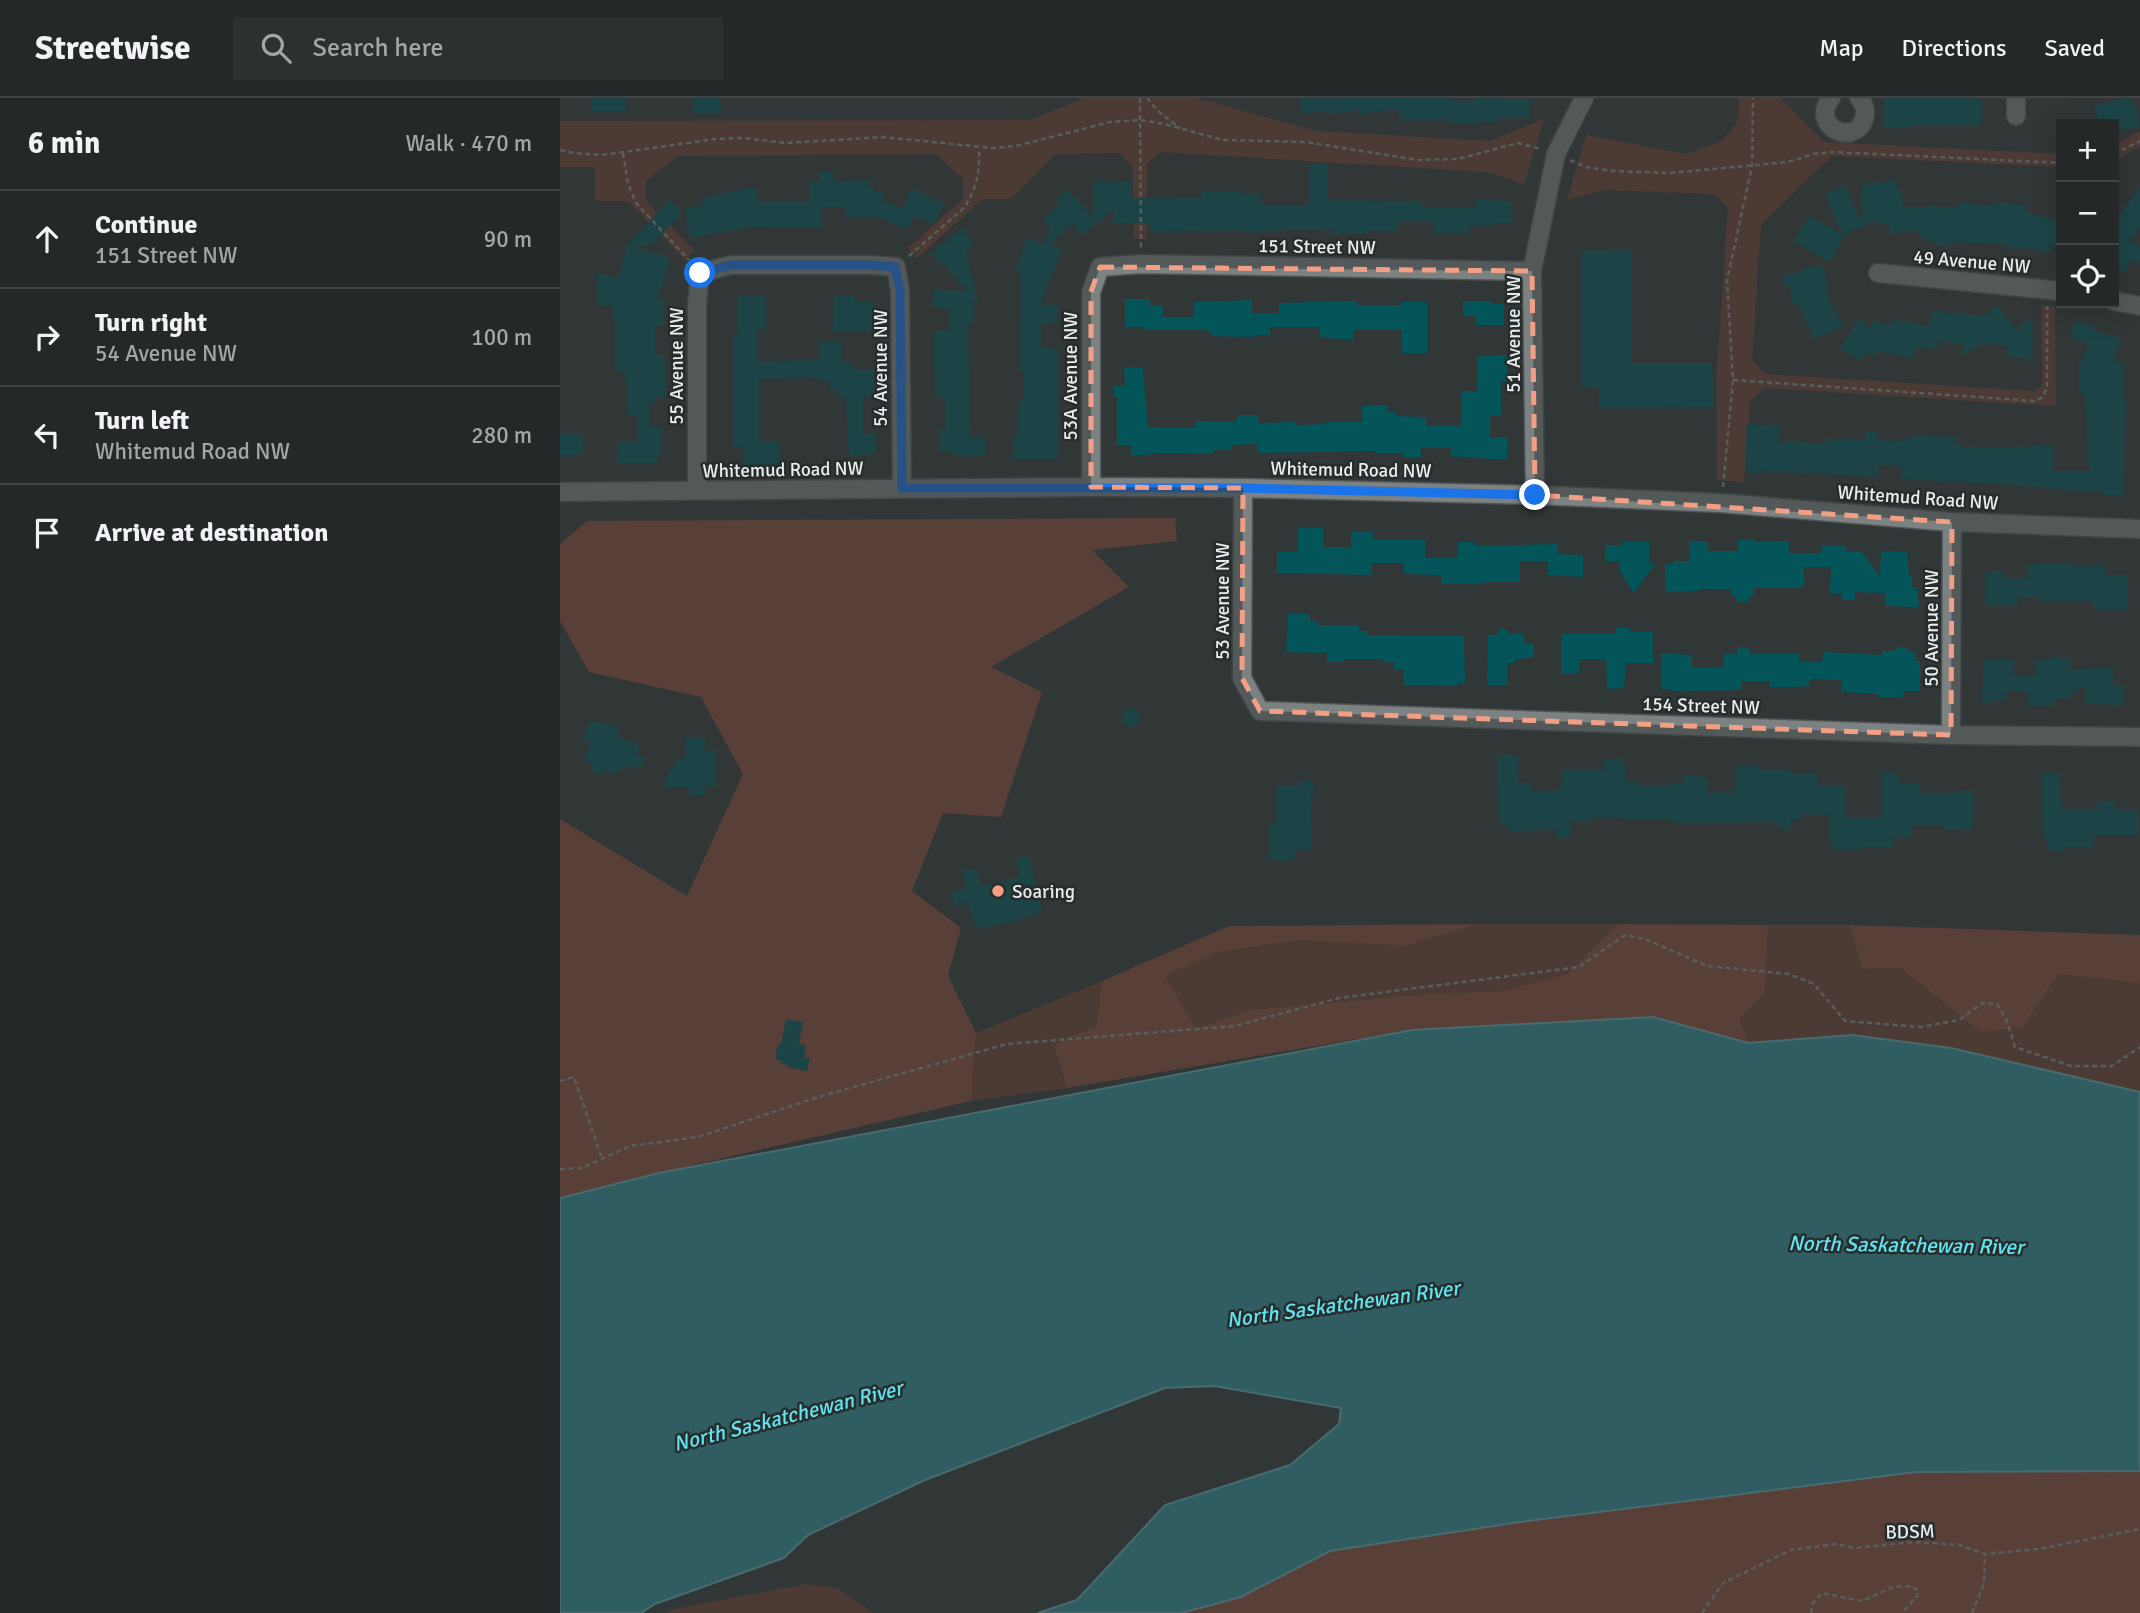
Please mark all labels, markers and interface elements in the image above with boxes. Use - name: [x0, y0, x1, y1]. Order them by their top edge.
- search box: [233, 17, 723, 80]
- text: Streetwise: [35, 28, 191, 69]
- icon: search: [257, 29, 295, 67]
- text: Search here: [313, 32, 444, 64]
- text: Map: [1819, 33, 1864, 63]
- text: Directions: [1902, 33, 2007, 63]
- text: Saved: [2045, 33, 2105, 63]
- map controls: [2056, 119, 2119, 308]
- button: +: [2056, 119, 2119, 182]
- text: 6 min: [28, 125, 100, 162]
- text: Walk · 470 m: [406, 129, 532, 158]
- button: −: [2056, 182, 2119, 245]
- text: Continue: [95, 209, 197, 241]
- icon: ahead: [28, 220, 66, 258]
- text: 90 m: [484, 225, 532, 254]
- street label: 151 Street NW: [1258, 234, 1376, 260]
- text: 151 Street NW: [95, 241, 237, 270]
- street label: 49 Avenue NW: [1912, 245, 2031, 279]
- button: locate: [2056, 245, 2119, 308]
- route start: [684, 257, 715, 288]
- street label: 51 Avenue NW: [1502, 275, 1526, 393]
- text: Turn right: [95, 307, 207, 339]
- street label: 55 Avenue NW: [665, 307, 689, 425]
- street label: 54 Avenue NW: [869, 309, 893, 427]
- street label: 53A Avenue NW: [1059, 312, 1083, 441]
- icon: right: [28, 318, 66, 356]
- text: 100 m: [471, 323, 532, 352]
- text: 54 Avenue NW: [95, 339, 237, 368]
- text: Turn left: [95, 405, 189, 437]
- icon: left: [28, 416, 66, 454]
- text: 280 m: [471, 421, 532, 450]
- text: Whitemud Road NW: [95, 437, 290, 466]
- street label: Whitemud Road NW: [702, 457, 864, 483]
- street label: Whitemud Road NW: [1270, 457, 1432, 483]
- route end: [1519, 479, 1550, 510]
- street label: Whitemud Road NW: [1837, 480, 1999, 516]
- icon: arrive: [28, 514, 66, 552]
- text: Arrive at destination: [95, 517, 328, 549]
- street label: 53 Avenue NW: [1211, 542, 1235, 660]
- street label: 50 Avenue NW: [1920, 569, 1944, 687]
- street label: 154 Street NW: [1642, 692, 1760, 720]
- place label: Soaring: [1012, 880, 1075, 904]
- marker: Soaring: [990, 883, 1006, 899]
- water label: North Saskatchewan River: [1788, 1230, 2027, 1260]
- water label: North Saskatchewan River: [1225, 1274, 1465, 1333]
- water label: North Saskatchewan River: [671, 1374, 908, 1457]
- street label: BDSM: [1885, 1520, 1935, 1544]

